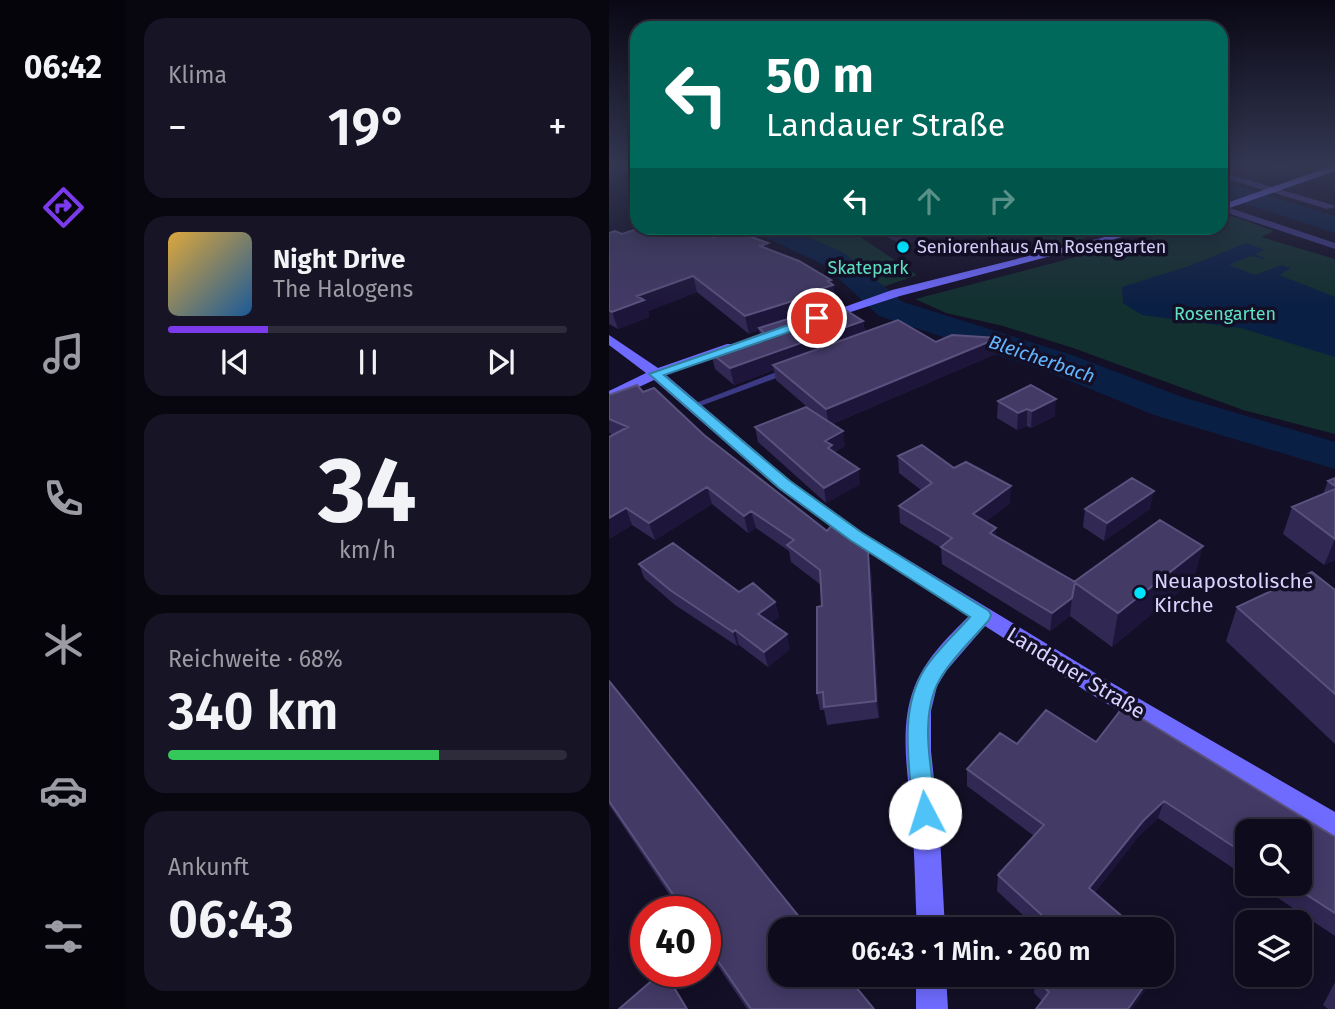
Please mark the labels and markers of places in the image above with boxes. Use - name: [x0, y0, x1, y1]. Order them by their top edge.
- place label: Seniorenhaus Am Rosengarten: [917, 236, 1166, 258]
- marker: Seniorenhaus Am Rosengarten: [895, 239, 911, 255]
- pin: [787, 288, 847, 348]
- place label: Neuapostolische Kirche: [1154, 568, 1313, 618]
- marker: Neuapostolische Kirche: [1132, 585, 1148, 601]

